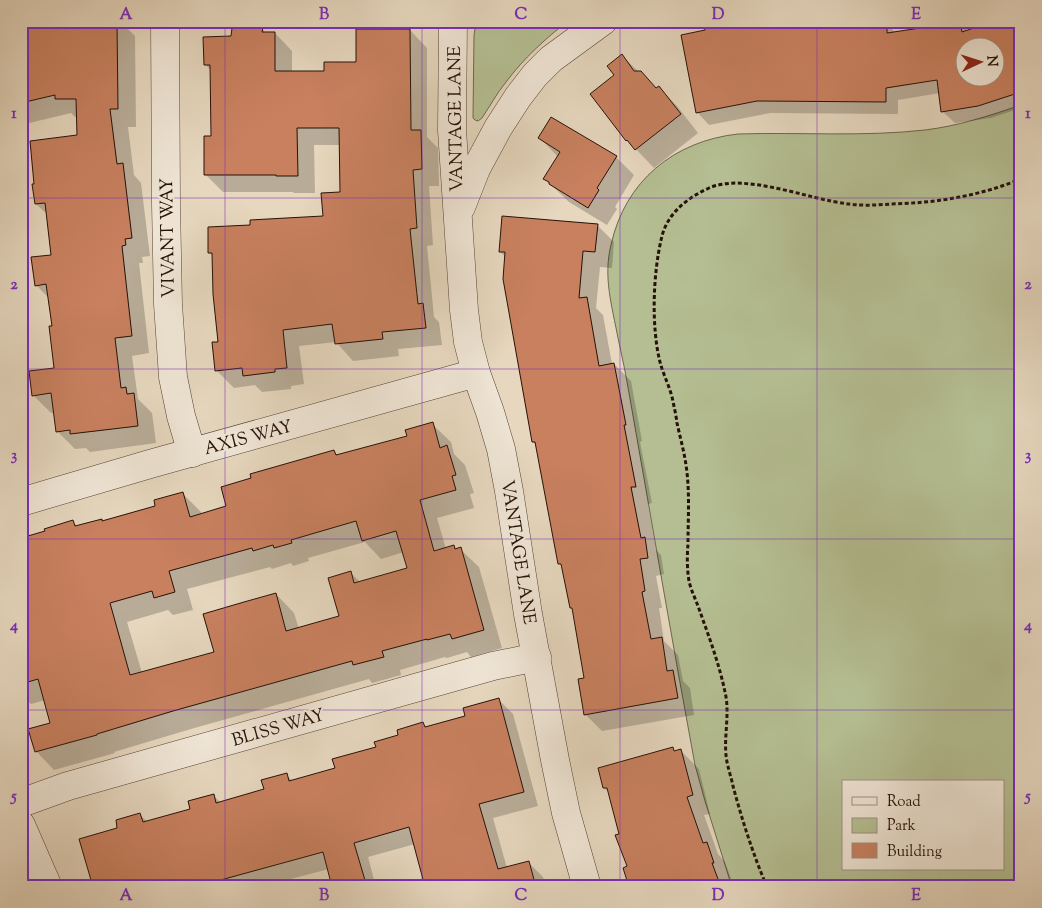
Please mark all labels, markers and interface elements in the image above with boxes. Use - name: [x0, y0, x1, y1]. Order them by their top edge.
- text: A: [120, 4, 133, 27]
- text: B: [319, 4, 329, 27]
- text: C: [515, 4, 528, 27]
- text: D: [712, 4, 725, 27]
- text: E: [911, 4, 921, 27]
- north arrow: [954, 38, 1004, 88]
- street label: VANTAGE LANE: [443, 46, 471, 192]
- text: N: [981, 55, 1001, 68]
- text: 1: [11, 103, 17, 126]
- text: 1: [1025, 103, 1031, 126]
- street label: VIVANT WAY: [155, 178, 183, 298]
- text: 2: [10, 274, 18, 297]
- text: 2: [1024, 274, 1032, 297]
- street label: AXIS WAY: [201, 415, 296, 463]
- text: 3: [11, 445, 18, 468]
- text: 3: [1025, 445, 1032, 468]
- street label: VANTAGE LANE: [493, 478, 541, 627]
- text: 4: [9, 615, 18, 638]
- text: 4: [1023, 615, 1032, 638]
- street label: BLISS WAY: [229, 703, 328, 755]
- legend: [842, 780, 1004, 870]
- text: 5: [9, 786, 17, 809]
- text: 5: [1023, 786, 1031, 809]
- text: Road: [887, 792, 921, 813]
- text: Park: [887, 816, 916, 837]
- text: Building: [887, 842, 942, 863]
- text: A: [120, 885, 133, 908]
- text: B: [319, 885, 329, 908]
- text: C: [515, 885, 528, 908]
- text: D: [712, 885, 725, 908]
- text: E: [911, 885, 921, 908]

